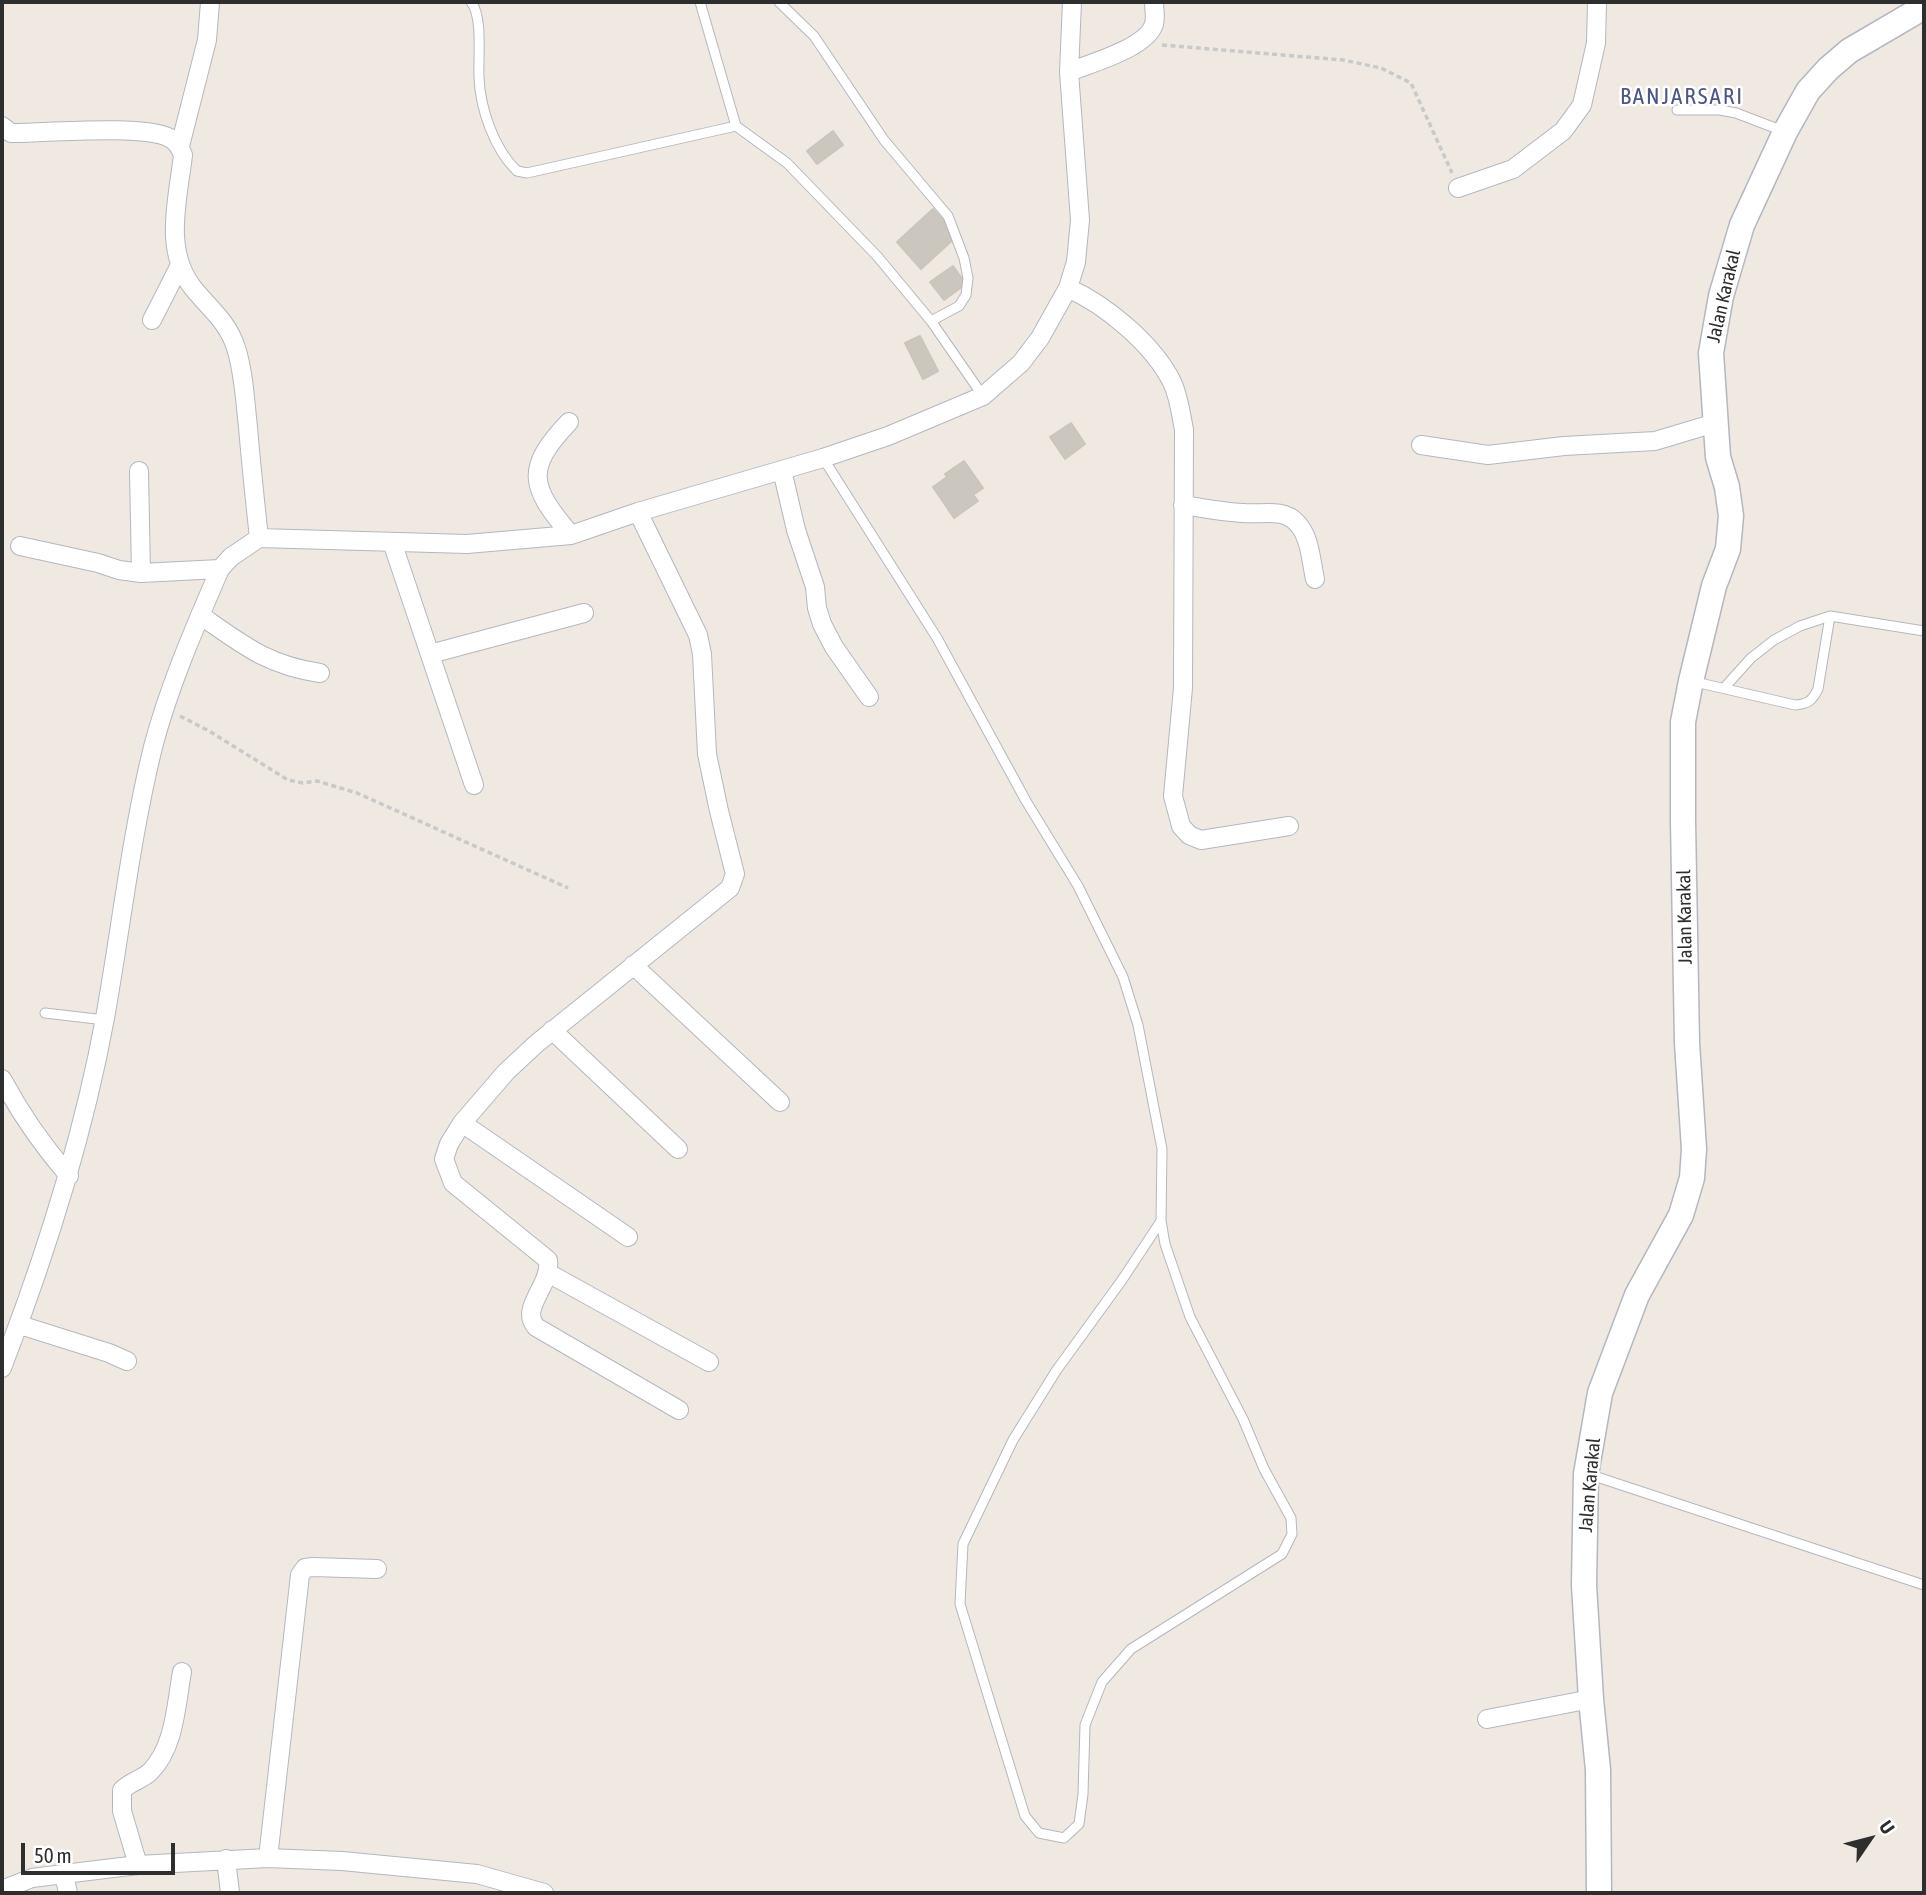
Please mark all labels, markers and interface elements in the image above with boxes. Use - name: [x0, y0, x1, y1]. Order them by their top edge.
- district label: BANJARSARI: [1621, 83, 1743, 111]
- street label: Jalan Karakal: [1702, 247, 1746, 345]
- street label: Jalan Karakal: [1673, 869, 1697, 965]
- street label: Jalan Karakal: [1575, 1437, 1605, 1533]
- north arrow: [1835, 1804, 1905, 1874]
- text: U: [1875, 1816, 1899, 1838]
- scale bar: [24, 1828, 178, 1872]
- text: 50 m: [34, 1843, 72, 1867]

